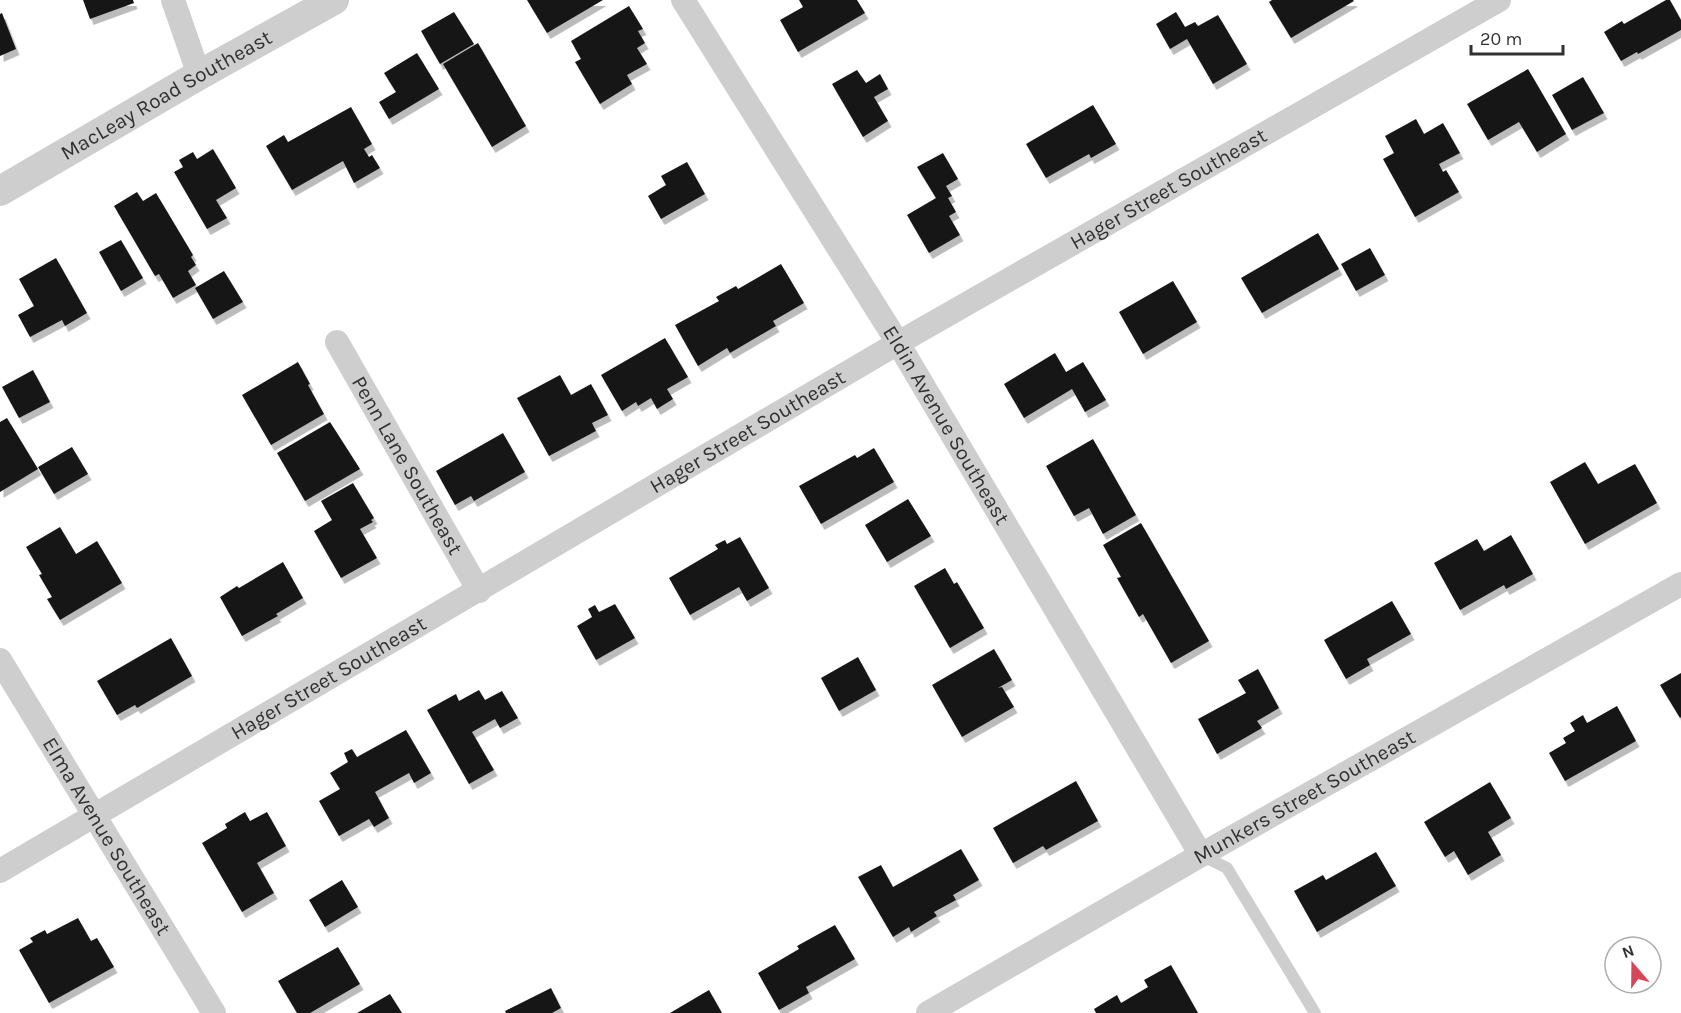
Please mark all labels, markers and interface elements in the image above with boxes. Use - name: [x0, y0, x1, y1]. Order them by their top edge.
- scale bar: [1471, 18, 1562, 56]
- street label: MacLeay Road Southeast: [56, 25, 276, 165]
- text: 20 m: [1480, 28, 1522, 50]
- street label: Hager Street Southeast: [1066, 123, 1271, 254]
- street label: Eldin Avenue Southeast: [878, 321, 1015, 529]
- street label: Hager Street Southeast: [645, 365, 849, 498]
- street label: Penn Lane Southeast: [347, 372, 468, 559]
- street label: Hager Street Southeast: [227, 611, 430, 745]
- street label: Munkers Street Southeast: [1189, 725, 1420, 869]
- street label: Elma Avenue Southeast: [38, 733, 176, 939]
- north arrow: [1603, 935, 1663, 995]
- text: N: [1619, 940, 1637, 962]

